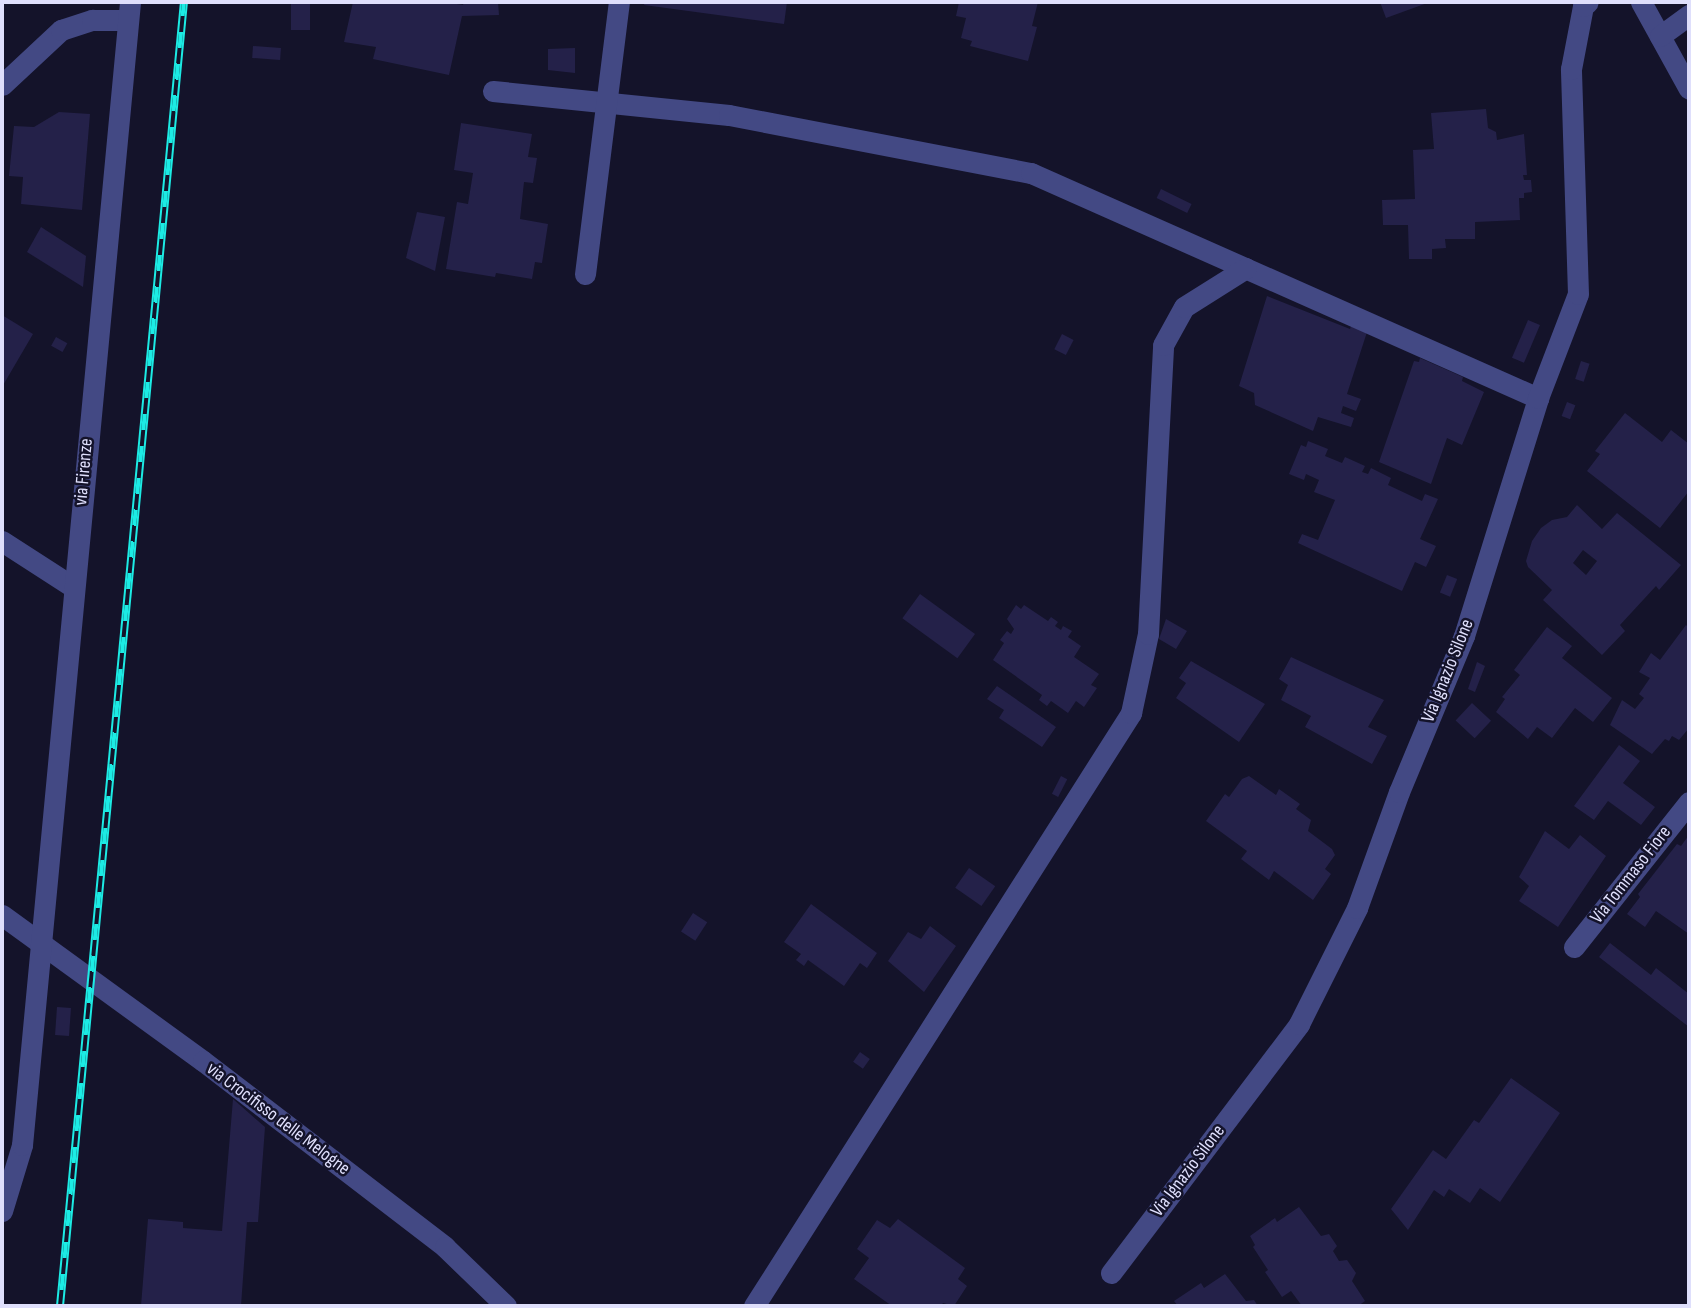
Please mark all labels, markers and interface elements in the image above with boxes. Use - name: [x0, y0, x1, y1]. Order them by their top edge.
- street label: via Firenze: [70, 437, 98, 507]
- street label: Via Ignazio Silone: [1417, 616, 1479, 726]
- street label: Via Tommaso Fiore: [1586, 822, 1676, 928]
- street label: via Crocifisso delle Melogne: [202, 1058, 354, 1180]
- street label: Via Ignazio Silone: [1146, 1120, 1230, 1222]

